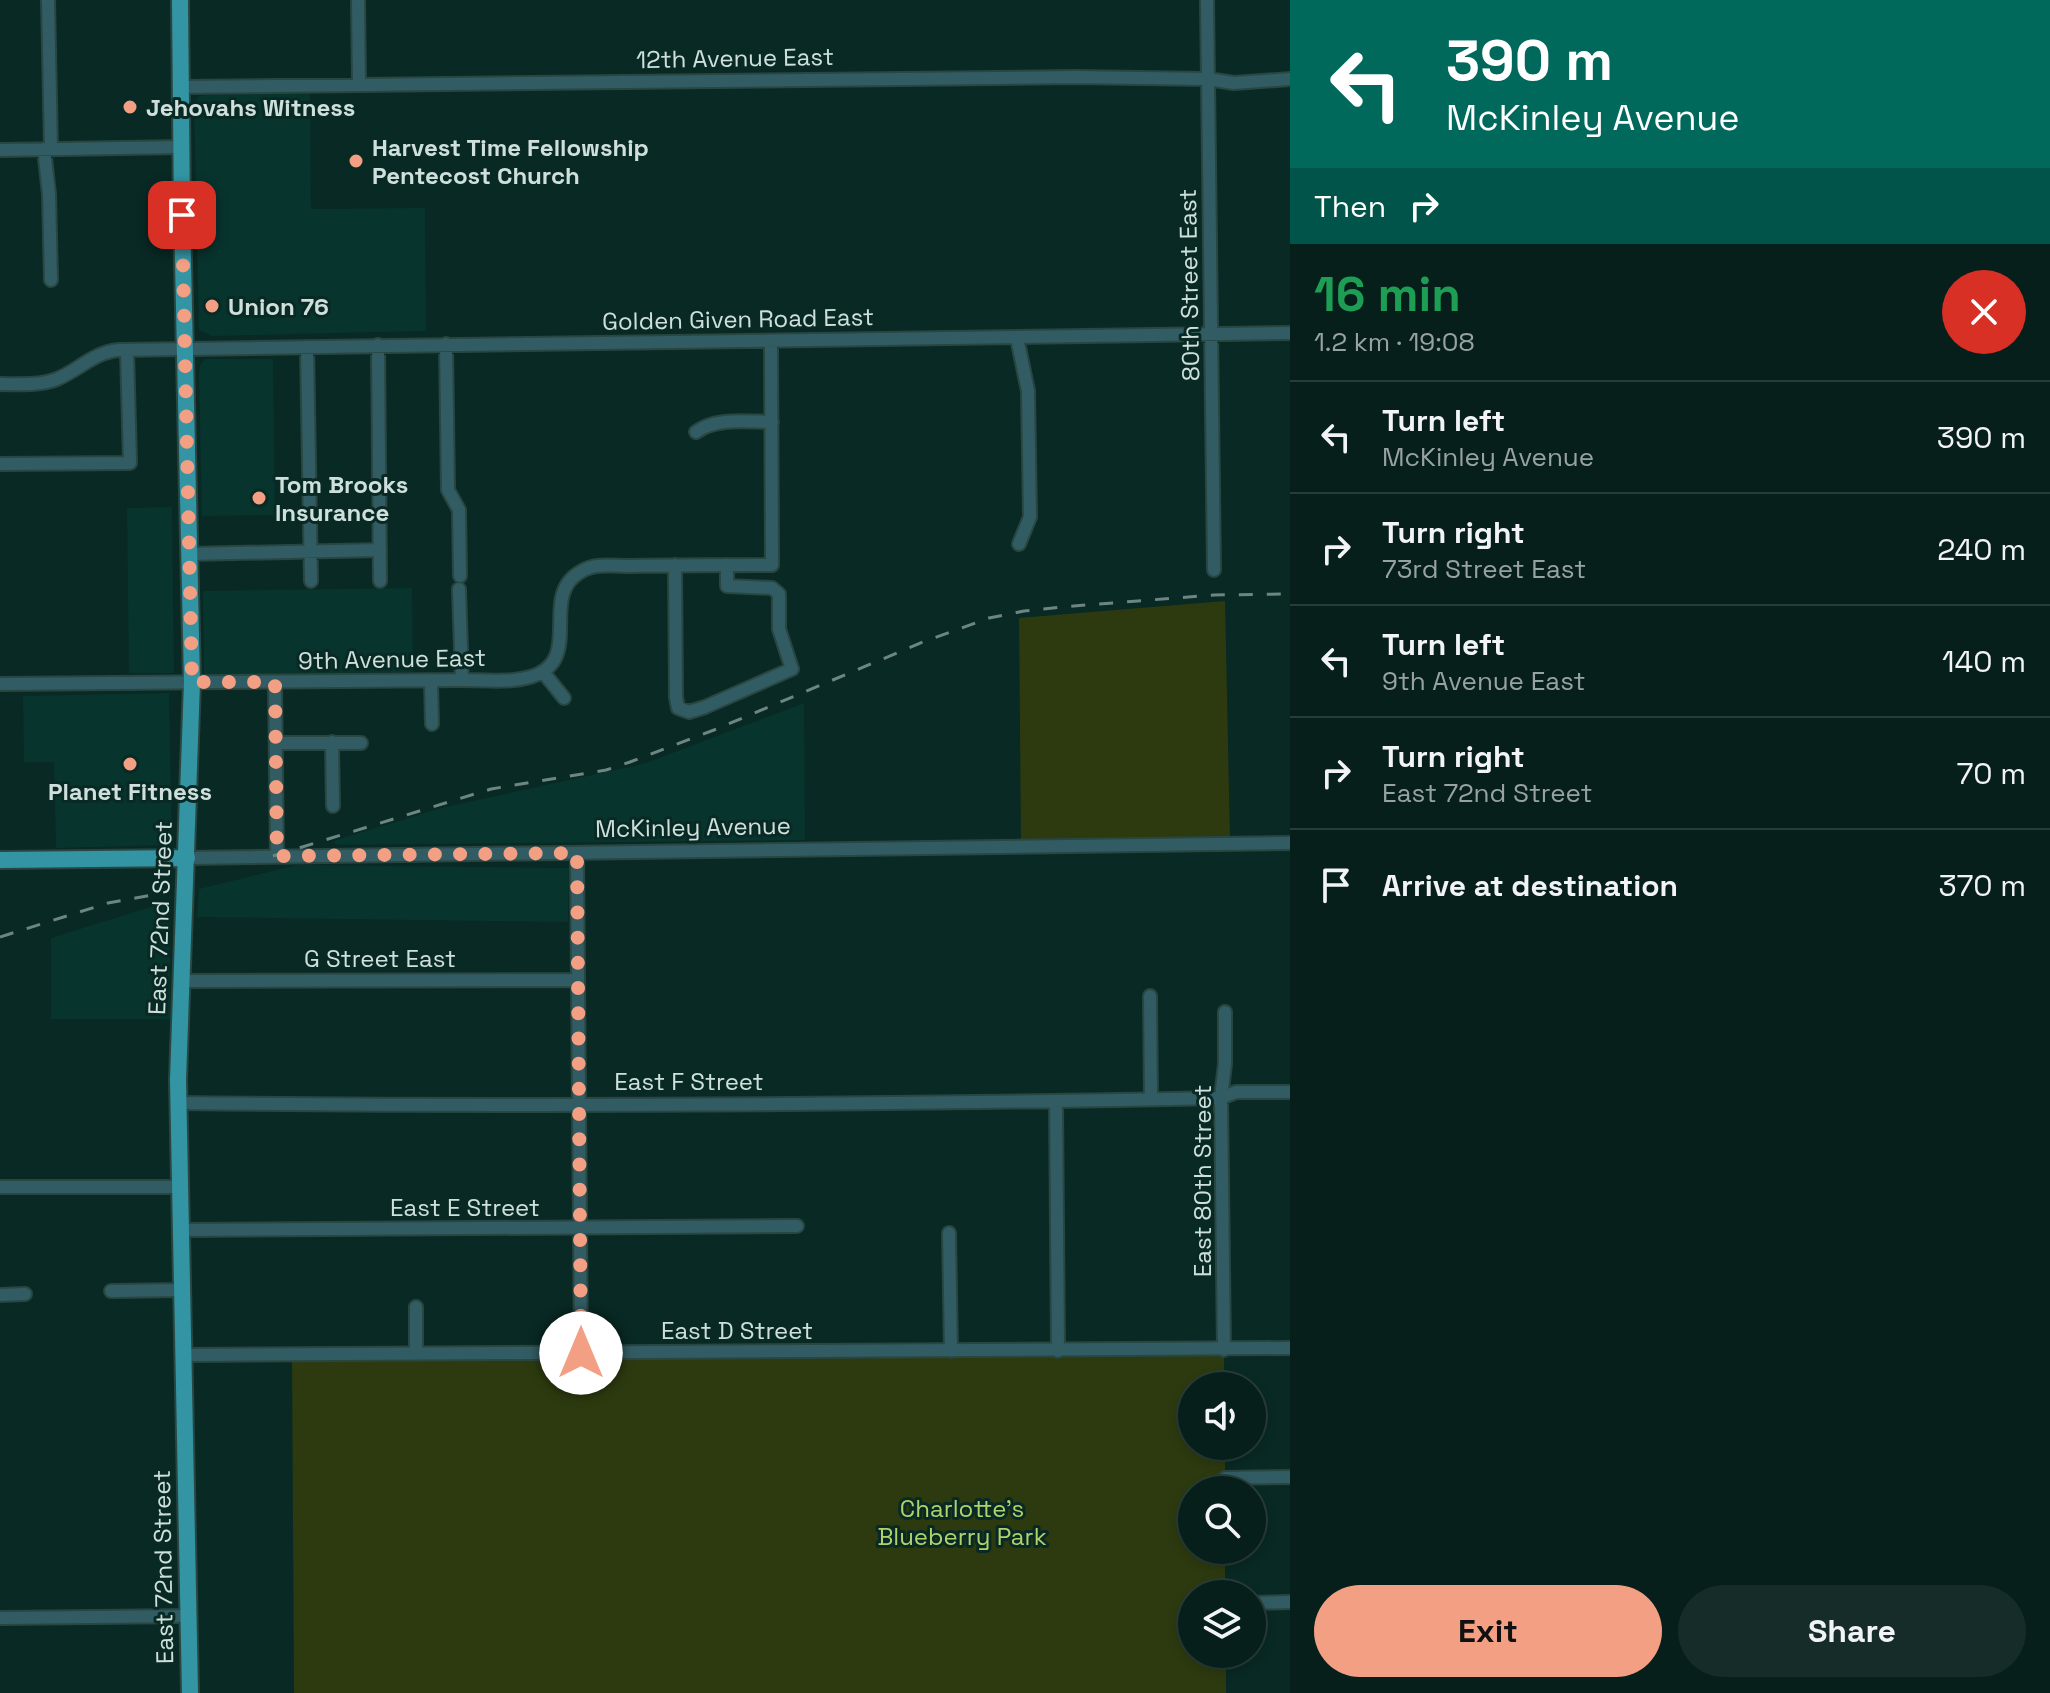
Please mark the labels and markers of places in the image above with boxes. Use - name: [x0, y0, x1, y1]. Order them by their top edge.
- place label: Jehovahs Witness: [146, 92, 355, 123]
- marker: Jehovahs Witness: [121, 98, 139, 116]
- place label: Harvest Time Fellowship Pentecost Church: [372, 132, 649, 191]
- marker: Harvest Time Fellowship Pentecost Church: [347, 152, 365, 170]
- pin: [148, 181, 216, 249]
- place label: Union 76: [228, 291, 329, 322]
- marker: Union 76: [203, 297, 221, 315]
- place label: Tom Brooks Insurance: [275, 469, 408, 528]
- marker: Tom Brooks Insurance: [250, 489, 268, 507]
- marker: Planet Fitness: [121, 755, 139, 773]
- place label: Planet Fitness: [48, 776, 212, 807]

